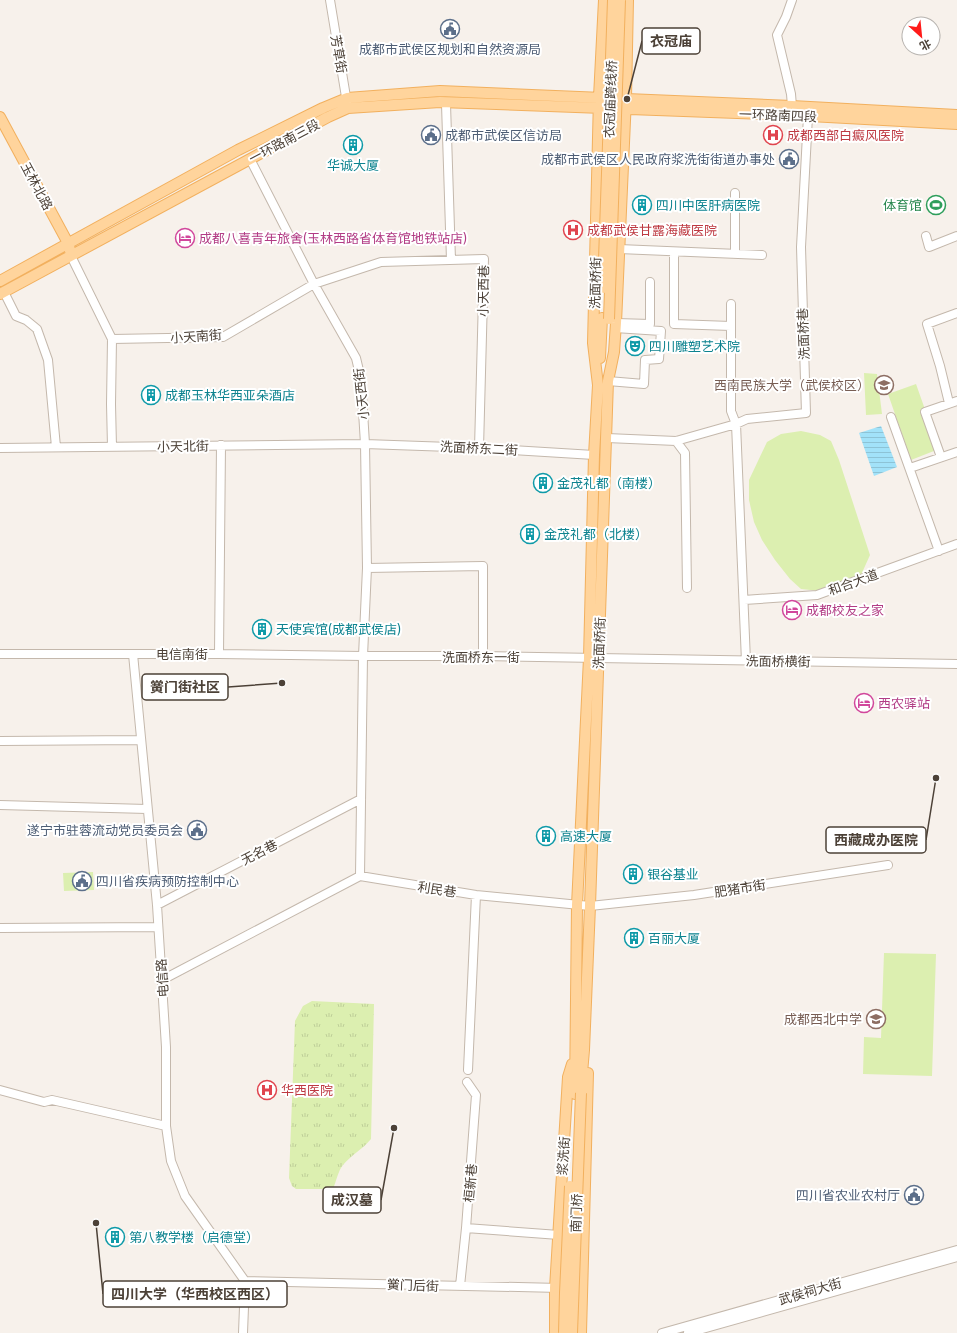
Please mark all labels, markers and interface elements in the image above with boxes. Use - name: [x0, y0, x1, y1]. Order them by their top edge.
- north arrow: [901, 16, 941, 56]
- public building icon: 成都市武侯区规划和自然资源局: [439, 18, 461, 40]
- callout: 衣冠庙: [642, 28, 700, 54]
- text: 衣冠庙: [650, 32, 692, 50]
- street label: 芳草街: [328, 33, 350, 75]
- text: 北: [917, 36, 934, 54]
- place label: 成都市武侯区规划和自然资源局: [359, 41, 541, 57]
- street label: 衣冠庙跨线桥: [601, 60, 619, 138]
- street label: 一环路南四段: [739, 106, 817, 124]
- street label: 一环路南三段: [246, 116, 322, 166]
- public building icon: 成都市武侯区信访局: [420, 124, 442, 146]
- hospital icon: 成都西部白癜风医院: [762, 124, 784, 146]
- place label: 成都市武侯区信访局: [445, 127, 562, 143]
- place label: 成都西部白癜风医院: [787, 127, 904, 143]
- building icon: 华诚大厦: [342, 134, 364, 156]
- public building icon: 成都市武侯区人民政府浆洗街街道办事处: [778, 148, 800, 170]
- place label: 成都市武侯区人民政府浆洗街街道办事处: [541, 151, 775, 167]
- place label: 华诚大厦: [327, 157, 379, 173]
- street label: 玉林北路: [18, 159, 56, 213]
- building icon: 四川中医肝病医院: [631, 194, 653, 216]
- sports icon: 体育馆: [925, 194, 947, 216]
- place label: 四川中医肝病医院: [656, 197, 760, 213]
- place label: 体育馆: [883, 197, 922, 213]
- hospital icon: 成都武侯甘露海藏医院: [562, 219, 584, 241]
- place label: 成都武侯甘露海藏医院: [587, 222, 717, 238]
- hotel icon: 成都八喜青年旅舍(玉林西路省体育馆地铁站店): [174, 227, 196, 249]
- place label: 成都八喜青年旅舍(玉林西路省体育馆地铁站店): [199, 230, 467, 246]
- street label: 洗面桥街: [587, 257, 603, 309]
- street label: 小天西巷: [475, 265, 491, 317]
- street label: 洗面桥巷: [794, 308, 812, 360]
- street label: 小天南街: [169, 326, 223, 346]
- theatre icon: 四川雕塑艺术院: [624, 335, 646, 357]
- place label: 四川雕塑艺术院: [649, 338, 740, 354]
- street label: 小天西街: [350, 367, 372, 421]
- school or university icon: 西南民族大学（武侯校区）: [873, 374, 895, 396]
- place label: 西南民族大学（武侯校区）: [714, 377, 870, 393]
- building icon: 成都玉林华西亚朵酒店: [140, 384, 162, 406]
- place label: 成都玉林华西亚朵酒店: [165, 387, 295, 403]
- street label: 小天北街: [157, 438, 209, 454]
- street label: 洗面桥东二街: [440, 438, 518, 458]
- building icon: 金茂礼都（南楼）: [532, 472, 554, 494]
- place label: 金茂礼都（南楼）: [557, 475, 661, 491]
- building icon: 金茂礼都（北楼）: [519, 523, 541, 545]
- place label: 金茂礼都（北楼）: [544, 526, 648, 542]
- street label: 和合大道: [826, 566, 880, 598]
- hotel icon: 成都校友之家: [781, 599, 803, 621]
- place label: 成都校友之家: [806, 602, 884, 618]
- street label: 洗面桥街: [590, 617, 608, 669]
- building icon: 天使宾馆(成都武侯店): [251, 618, 273, 640]
- place label: 天使宾馆(成都武侯店): [276, 621, 401, 637]
- street label: 电信南街: [156, 646, 208, 662]
- street label: 洗面桥东一街: [442, 649, 520, 665]
- street label: 洗面桥横街: [745, 652, 811, 670]
- callout: 黉门街社区: [142, 674, 228, 700]
- text: 黉门街社区: [150, 678, 220, 696]
- hotel icon: 西农驿站: [853, 692, 875, 714]
- place label: 西农驿站: [878, 695, 930, 711]
- public building icon: 遂宁市驻蓉流动党员委员会: [186, 819, 208, 841]
- place label: 遂宁市驻蓉流动党员委员会: [27, 822, 183, 838]
- building icon: 高速大厦: [535, 825, 557, 847]
- callout: 西藏成办医院: [826, 827, 926, 853]
- place label: 高速大厦: [560, 828, 612, 844]
- text: 西藏成办医院: [834, 831, 918, 849]
- street label: 无名巷: [238, 836, 280, 868]
- building icon: 银谷基业: [622, 863, 644, 885]
- place label: 银谷基业: [647, 866, 699, 882]
- public building icon: 四川省疾病预防控制中心: [71, 870, 93, 892]
- place label: 四川省疾病预防控制中心: [96, 873, 239, 889]
- street label: 肥猪市街: [713, 876, 767, 900]
- street label: 利民巷: [416, 878, 458, 900]
- building icon: 百丽大厦: [623, 927, 645, 949]
- place label: 百丽大厦: [648, 930, 700, 946]
- street label: 电信路: [153, 958, 171, 998]
- school or university icon: 成都西北中学: [865, 1008, 887, 1030]
- place label: 成都西北中学: [784, 1011, 862, 1027]
- hospital icon: 华西医院: [256, 1079, 278, 1101]
- place label: 华西医院: [281, 1082, 333, 1098]
- street label: 浆洗街: [554, 1136, 572, 1176]
- street label: 桓新巷: [460, 1163, 480, 1203]
- public building icon: 四川省农业农村厅: [903, 1184, 925, 1206]
- callout: 成汉墓: [323, 1187, 381, 1213]
- place label: 四川省农业农村厅: [796, 1187, 900, 1203]
- text: 成汉墓: [331, 1191, 373, 1209]
- street label: 南门桥: [567, 1193, 585, 1233]
- building icon: 第八教学楼（启德堂）: [104, 1226, 126, 1248]
- place label: 第八教学楼（启德堂）: [129, 1229, 259, 1245]
- street label: 武侯祠大街: [777, 1274, 843, 1308]
- street label: 黉门后街: [387, 1276, 439, 1294]
- callout: 四川大学（华西校区西区）: [103, 1281, 287, 1307]
- text: 四川大学（华西校区西区）: [111, 1285, 279, 1303]

